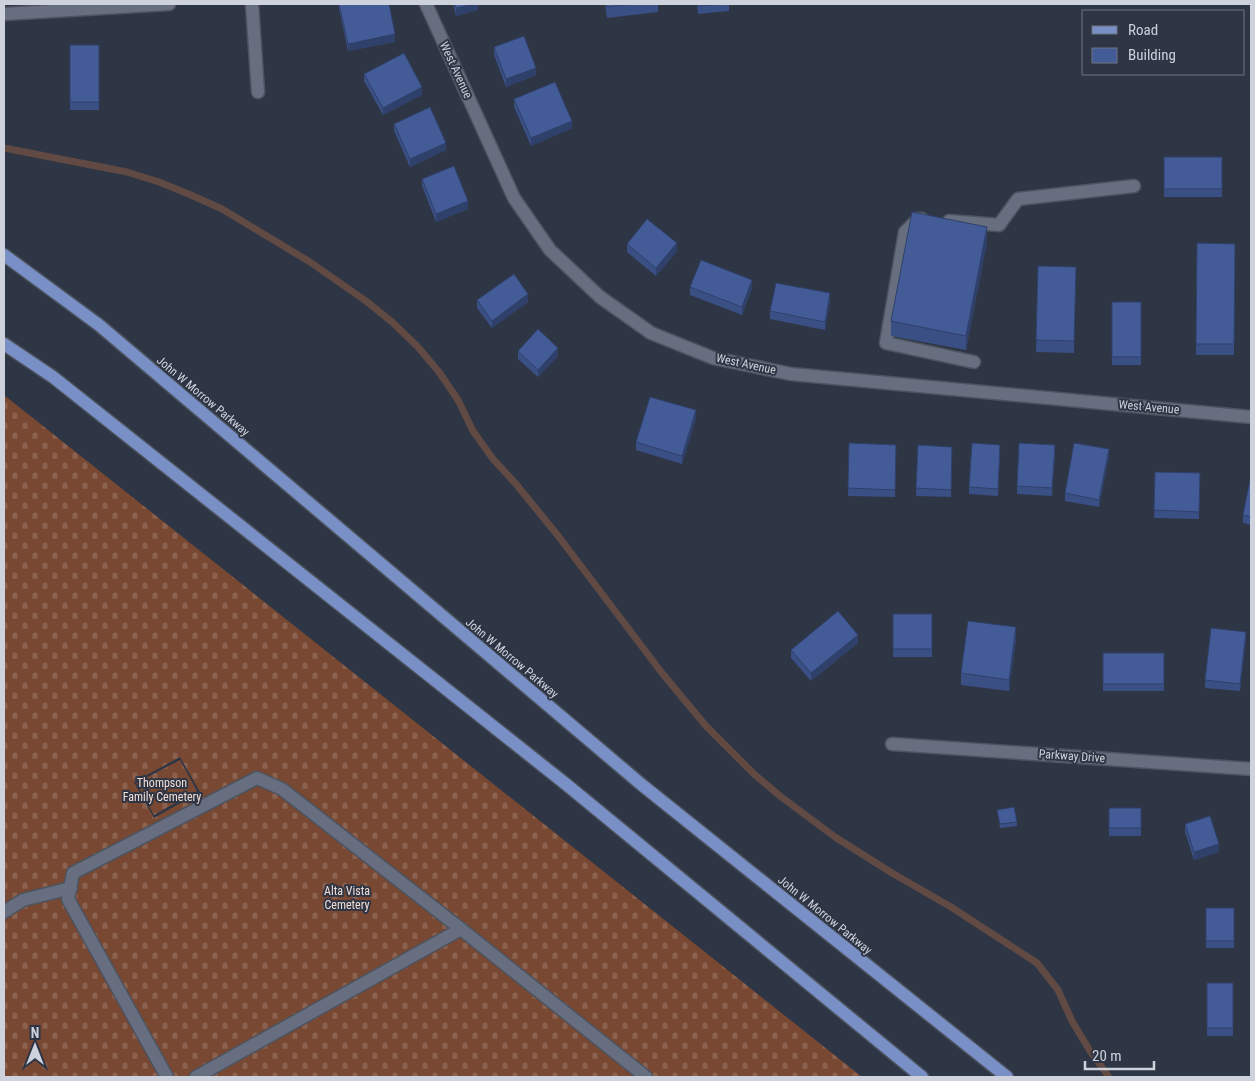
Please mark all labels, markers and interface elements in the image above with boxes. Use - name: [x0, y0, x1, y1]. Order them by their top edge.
- legend: [1082, 10, 1245, 75]
- text: Road: [1128, 21, 1158, 39]
- street label: West Avenue: [437, 39, 475, 101]
- text: Building: [1128, 46, 1176, 64]
- street label: West Avenue: [715, 351, 778, 377]
- street label: John W Morrow Parkway: [154, 353, 252, 439]
- street label: West Avenue: [1118, 397, 1180, 417]
- street label: John W Morrow Parkway: [463, 615, 561, 701]
- street label: Parkway Drive: [1038, 747, 1106, 765]
- park label: Thompson Family Cemetery: [123, 776, 201, 804]
- street label: John W Morrow Parkway: [775, 873, 875, 957]
- park label: Alta Vista Cemetery: [324, 884, 370, 912]
- north arrow: [10, 1021, 60, 1071]
- text: N: [31, 1025, 39, 1041]
- scale bar: [1085, 1038, 1154, 1070]
- text: 20 m: [1092, 1047, 1122, 1065]

